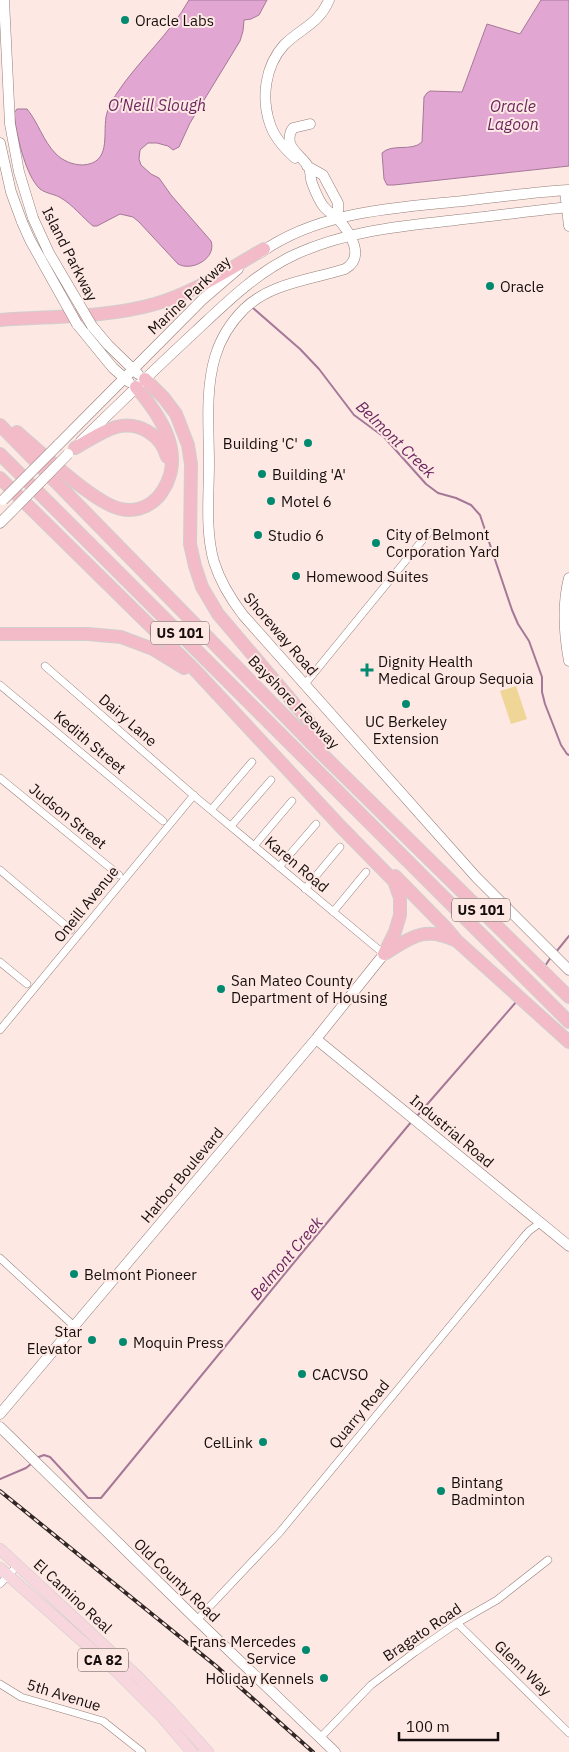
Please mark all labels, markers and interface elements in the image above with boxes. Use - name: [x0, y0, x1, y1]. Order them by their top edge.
- place label: Oracle Labs: [135, 11, 214, 30]
- marker: Oracle Labs: [119, 14, 131, 26]
- water label: O'Neill Slough: [108, 95, 206, 115]
- water label: Oracle Lagoon: [487, 96, 539, 134]
- street label: Island Parkway: [38, 204, 102, 305]
- street label: Marine Parkway: [143, 251, 235, 338]
- place label: Oracle: [500, 277, 544, 296]
- marker: Oracle: [484, 280, 496, 292]
- water label: Belmont Creek: [352, 396, 440, 482]
- place label: Building 'C': [223, 434, 298, 453]
- marker: Building 'C': [302, 437, 314, 449]
- place label: Building 'A': [272, 465, 346, 484]
- marker: Building 'A': [256, 468, 268, 480]
- place label: Motel 6: [281, 492, 332, 511]
- marker: Motel 6: [265, 495, 277, 507]
- place label: City of Belmont Corporation Yard: [386, 525, 500, 561]
- place label: Studio 6: [268, 526, 324, 545]
- marker: Studio 6: [252, 529, 264, 541]
- marker: City of Belmont Corporation Yard: [370, 537, 382, 549]
- place label: Homewood Suites: [306, 567, 428, 586]
- marker: Homewood Suites: [290, 570, 302, 582]
- street label: Shoreway Road: [240, 588, 322, 680]
- road number: US 101: [151, 622, 209, 644]
- street label: Bayshore Freeway: [244, 651, 344, 753]
- place label: Dignity Health Medical Group Sequoia: [378, 652, 533, 688]
- marker: Dignity Health Medical Group Sequoia: [360, 663, 374, 677]
- street label: Dairy Lane: [95, 690, 161, 750]
- marker: UC Berkeley Extension: [400, 698, 412, 710]
- street label: Kedith Street: [50, 706, 130, 778]
- place label: UC Berkeley Extension: [365, 712, 448, 748]
- street label: Judson Street: [26, 779, 110, 853]
- street label: Karen Road: [261, 832, 333, 896]
- street label: Oneill Avenue: [49, 862, 123, 946]
- road number: US 101: [452, 898, 510, 922]
- place label: San Mateo County Department of Housing: [231, 971, 387, 1007]
- marker: San Mateo County Department of Housing: [215, 983, 227, 995]
- street label: Industrial Road: [406, 1090, 498, 1172]
- street label: Harbor Boulevard: [137, 1123, 227, 1227]
- water label: Belmont Creek: [245, 1212, 327, 1304]
- place label: Belmont Pioneer: [84, 1265, 197, 1284]
- marker: Belmont Pioneer: [68, 1268, 80, 1280]
- place label: Star Elevator: [27, 1322, 82, 1358]
- place label: Moquin Press: [133, 1333, 224, 1352]
- marker: Star Elevator: [86, 1334, 98, 1346]
- marker: Moquin Press: [117, 1336, 129, 1348]
- place label: CACVSO: [312, 1365, 368, 1384]
- marker: CACVSO: [296, 1368, 308, 1380]
- street label: Quarry Road: [325, 1376, 393, 1452]
- place label: CelLink: [204, 1433, 253, 1452]
- marker: CelLink: [257, 1436, 269, 1448]
- place label: Bintang Badminton: [451, 1473, 525, 1509]
- marker: Bintang Badminton: [435, 1485, 447, 1497]
- street label: Old County Road: [130, 1534, 224, 1626]
- street label: El Camino Real: [30, 1555, 116, 1637]
- street label: Bragato Road: [379, 1599, 465, 1665]
- place label: Frans Mercedes Service: [189, 1632, 296, 1668]
- street label: Glenn Way: [491, 1636, 556, 1700]
- marker: Frans Mercedes Service: [300, 1644, 312, 1656]
- road number: CA 82: [78, 1648, 128, 1672]
- place label: Holiday Kennels: [205, 1669, 314, 1688]
- marker: Holiday Kennels: [318, 1672, 330, 1684]
- street label: 5th Avenue: [25, 1675, 103, 1715]
- scale bar: [399, 1710, 498, 1742]
- text: 100 m: [406, 1717, 450, 1736]

